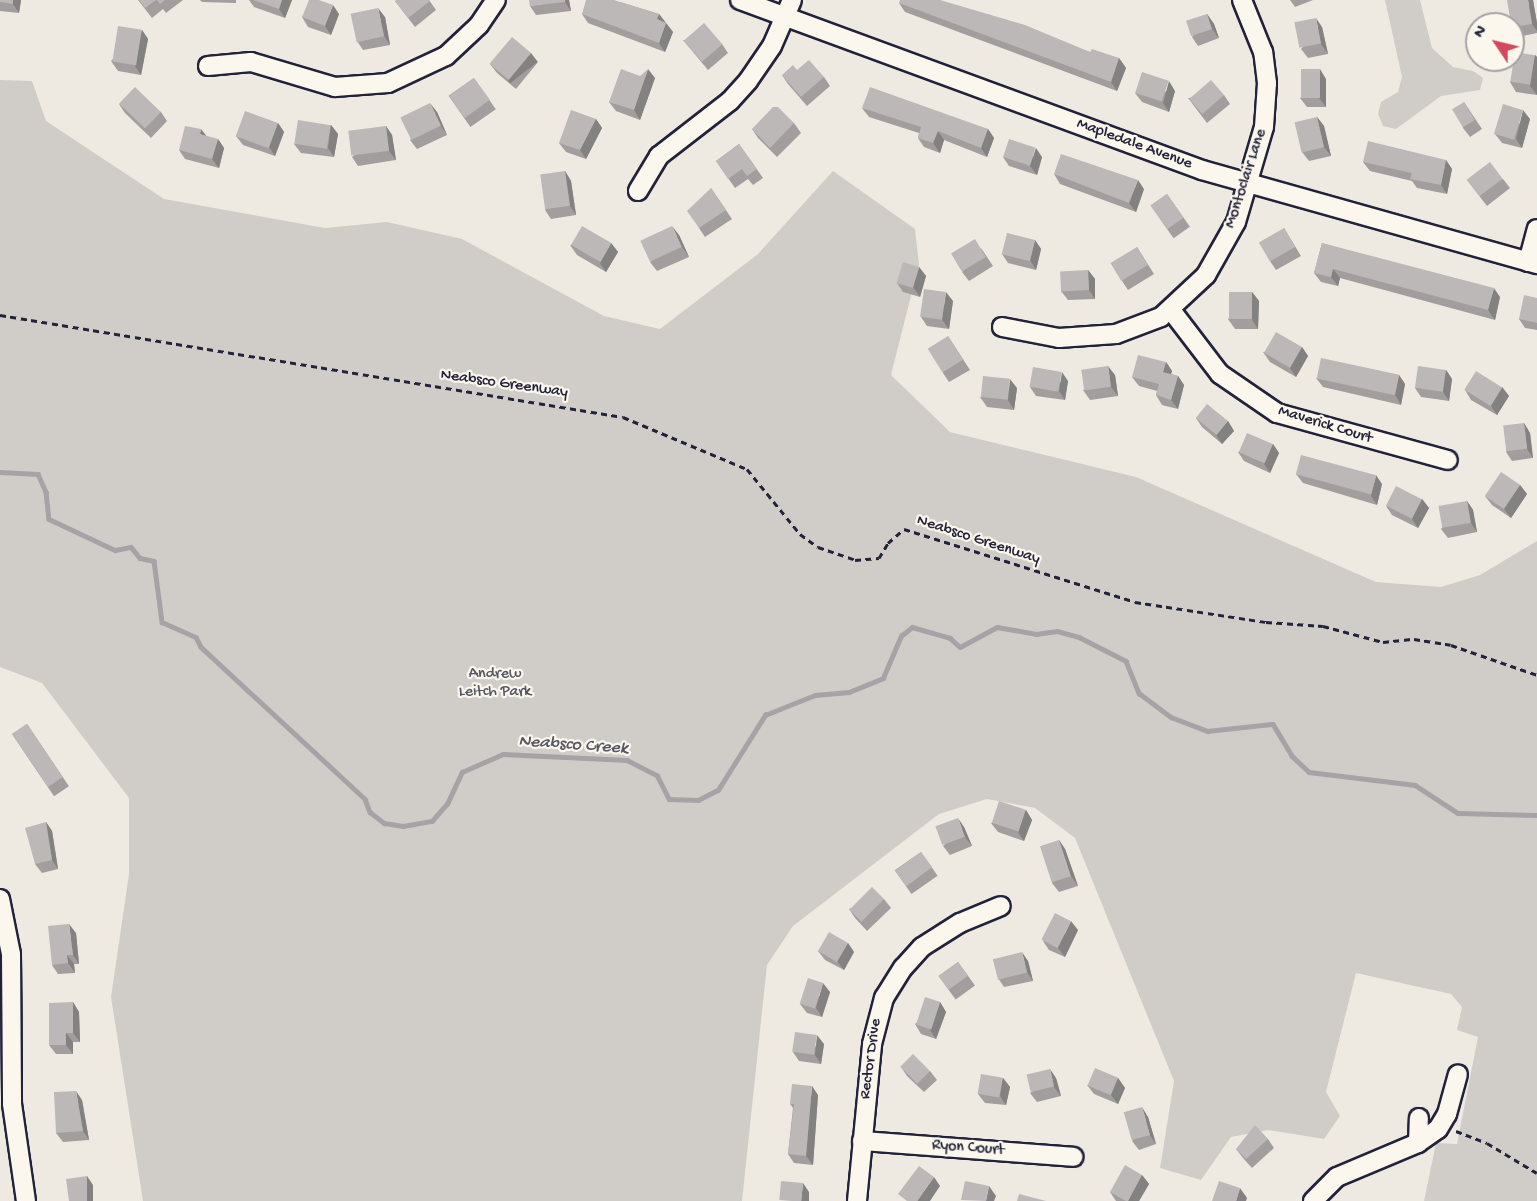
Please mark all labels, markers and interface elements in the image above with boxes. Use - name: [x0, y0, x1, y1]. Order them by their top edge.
- north arrow: [1465, 12, 1525, 72]
- text: N: [1471, 23, 1492, 42]
- street label: Mapledale Avenue: [1074, 115, 1194, 175]
- street label: Montoclair Lane: [1222, 127, 1272, 231]
- street label: Neabsco Greenway: [439, 367, 569, 403]
- street label: Maverick Court: [1276, 403, 1374, 449]
- street label: Neabsco Greenway: [914, 512, 1042, 570]
- park label: Andrew Leitch Park: [459, 665, 531, 703]
- water label: Neabsco Creek: [518, 731, 628, 761]
- street label: Rector Drive: [857, 1017, 887, 1101]
- street label: Ryon Court: [931, 1137, 1005, 1161]

